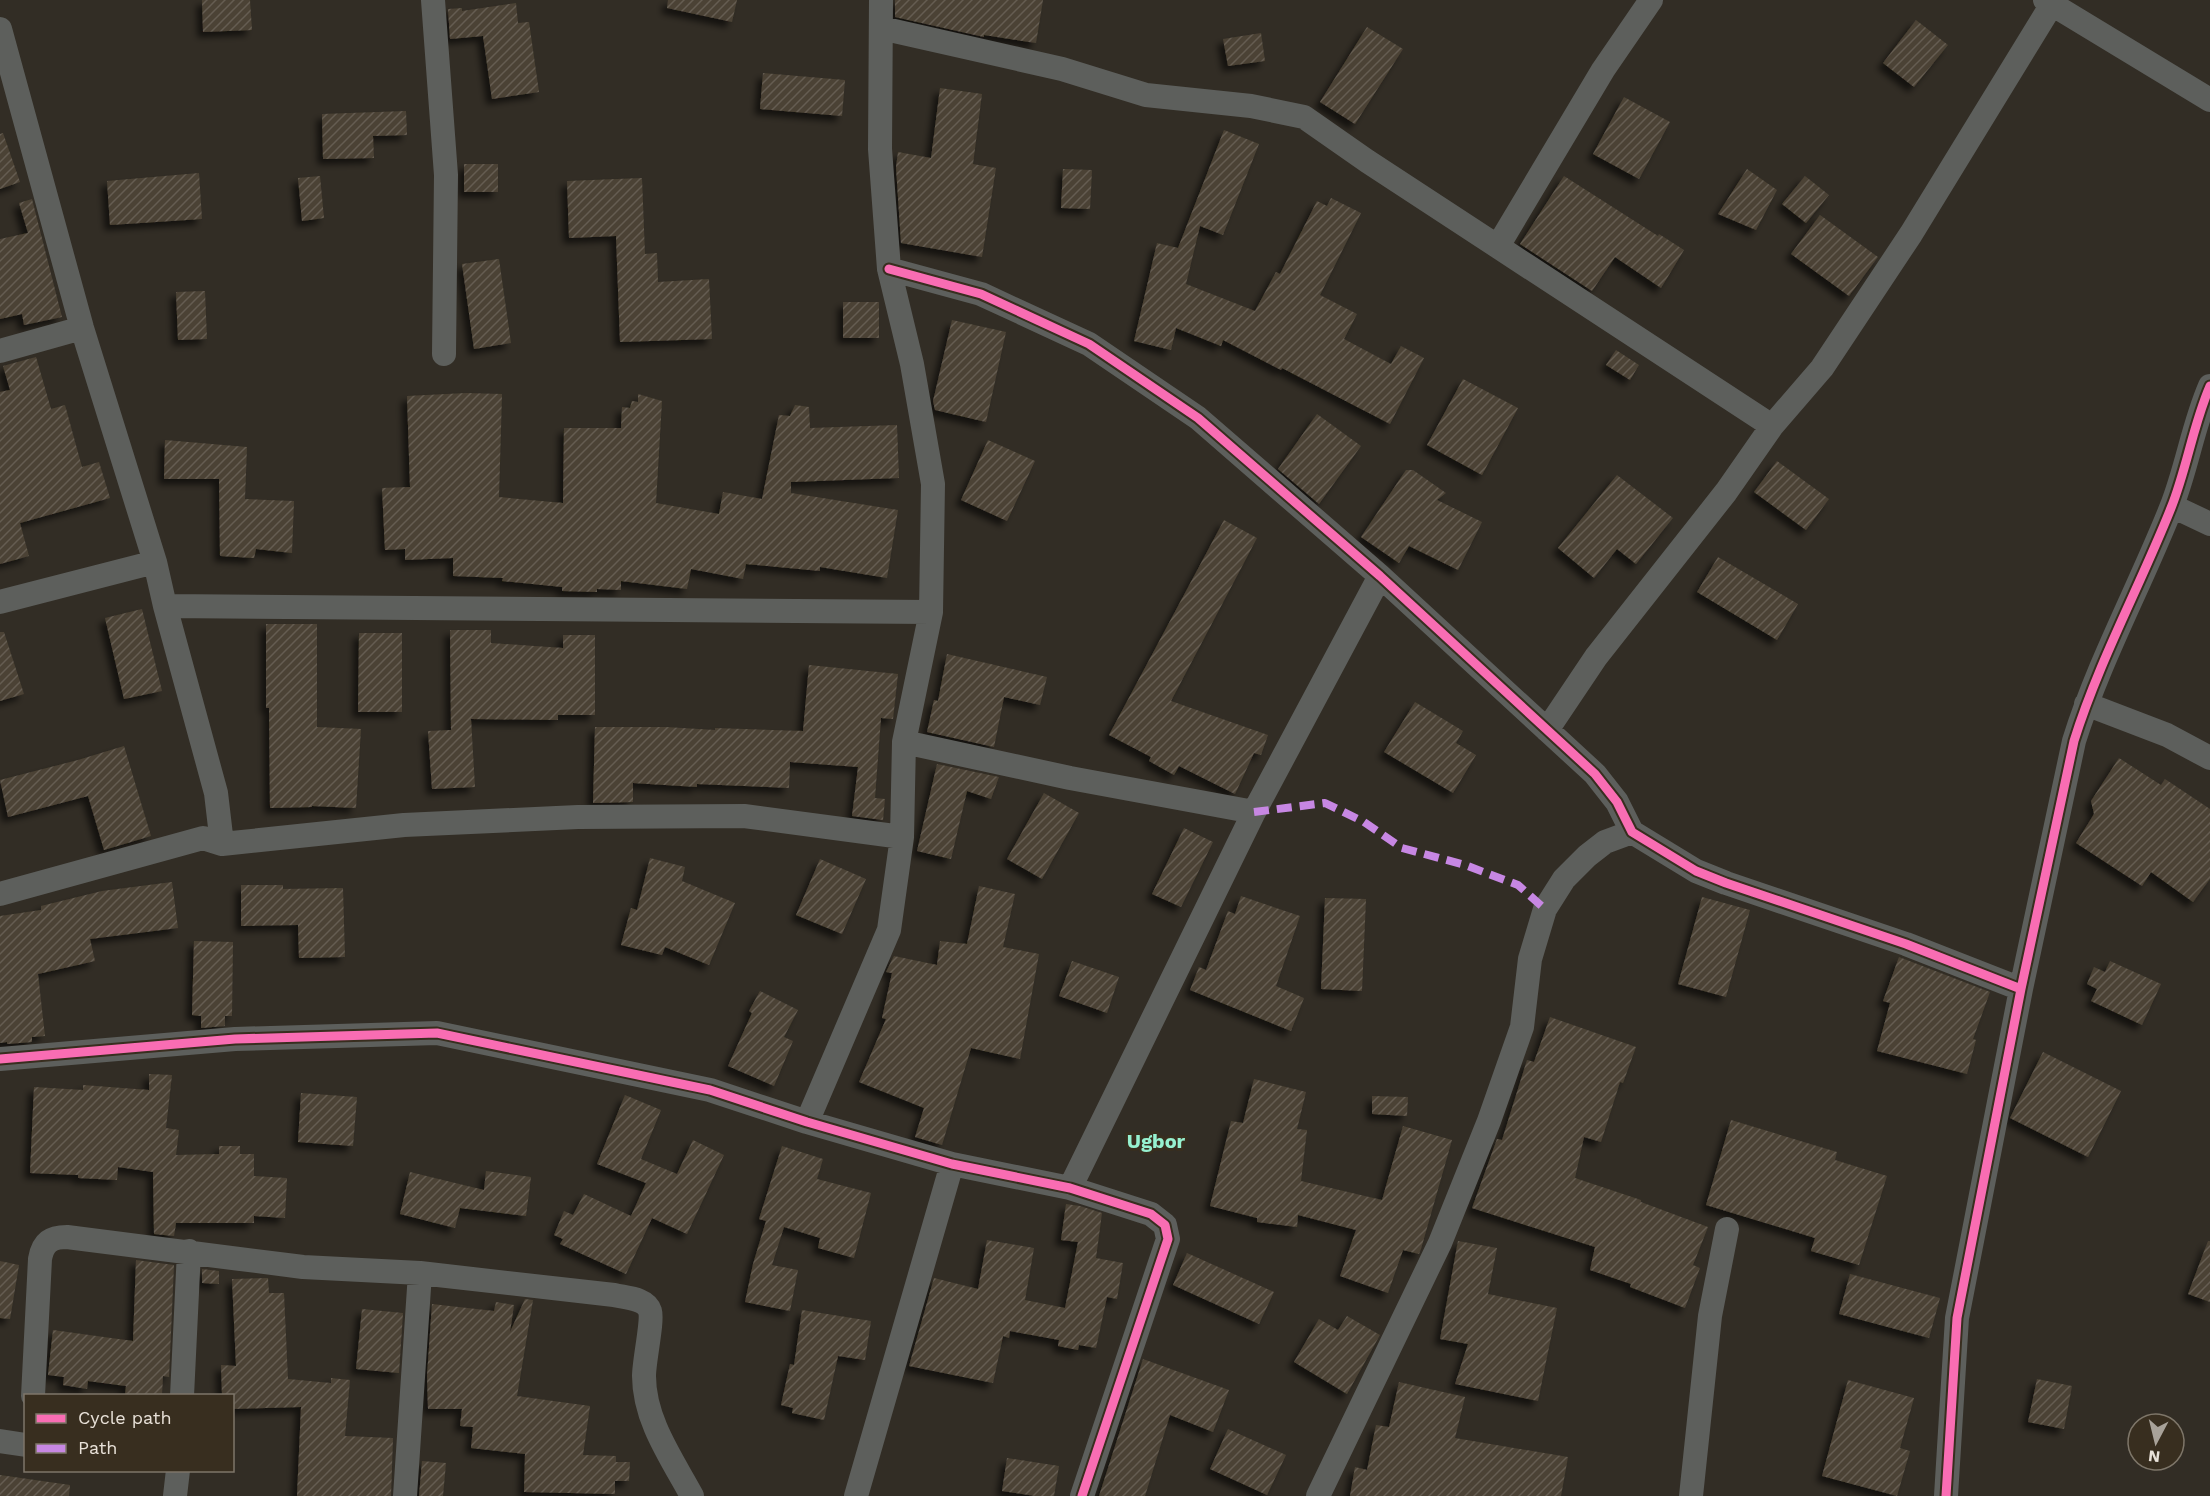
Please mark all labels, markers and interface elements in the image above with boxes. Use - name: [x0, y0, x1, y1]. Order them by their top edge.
- district label: Ugbor: [1127, 1129, 1186, 1153]
- legend: [24, 1394, 234, 1472]
- text: Cycle path: [78, 1407, 172, 1428]
- north arrow: [2126, 1412, 2186, 1472]
- text: Path: [78, 1437, 118, 1458]
- text: N: [2147, 1446, 2161, 1467]

